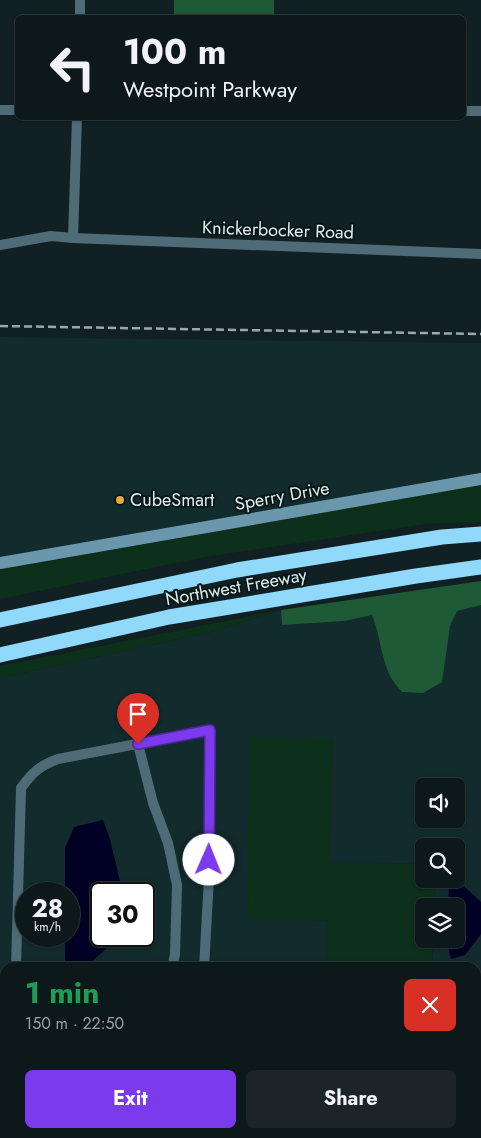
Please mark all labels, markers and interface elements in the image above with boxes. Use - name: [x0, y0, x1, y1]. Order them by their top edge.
- text: 100 m: [123, 27, 226, 77]
- icon: left: [40, 35, 105, 100]
- text: Westpoint Parkway: [123, 73, 297, 105]
- street label: Knickerbocker Road: [202, 214, 354, 246]
- street label: Sperry Drive: [233, 475, 331, 517]
- place label: CubeSmart: [130, 487, 215, 513]
- marker: CubeSmart: [114, 494, 126, 506]
- street label: Northwest Freeway: [163, 562, 309, 612]
- pin: [117, 693, 159, 744]
- icon: arrive: [124, 700, 152, 728]
- map controls: [415, 778, 465, 948]
- button: sound: [415, 778, 465, 828]
- position arrow: [182, 833, 234, 885]
- button: search: [415, 838, 465, 888]
- speed limit sign: 30: [90, 882, 155, 947]
- text: 28: [31, 890, 64, 926]
- button: layers: [415, 898, 465, 948]
- text: km/h: [34, 918, 61, 936]
- text: 1 min: [25, 971, 99, 1014]
- button: close: [404, 979, 456, 1031]
- text: 150 m · 22:50: [25, 1012, 124, 1035]
- button: Exit: [25, 1070, 236, 1128]
- button: Share: [246, 1070, 456, 1128]

